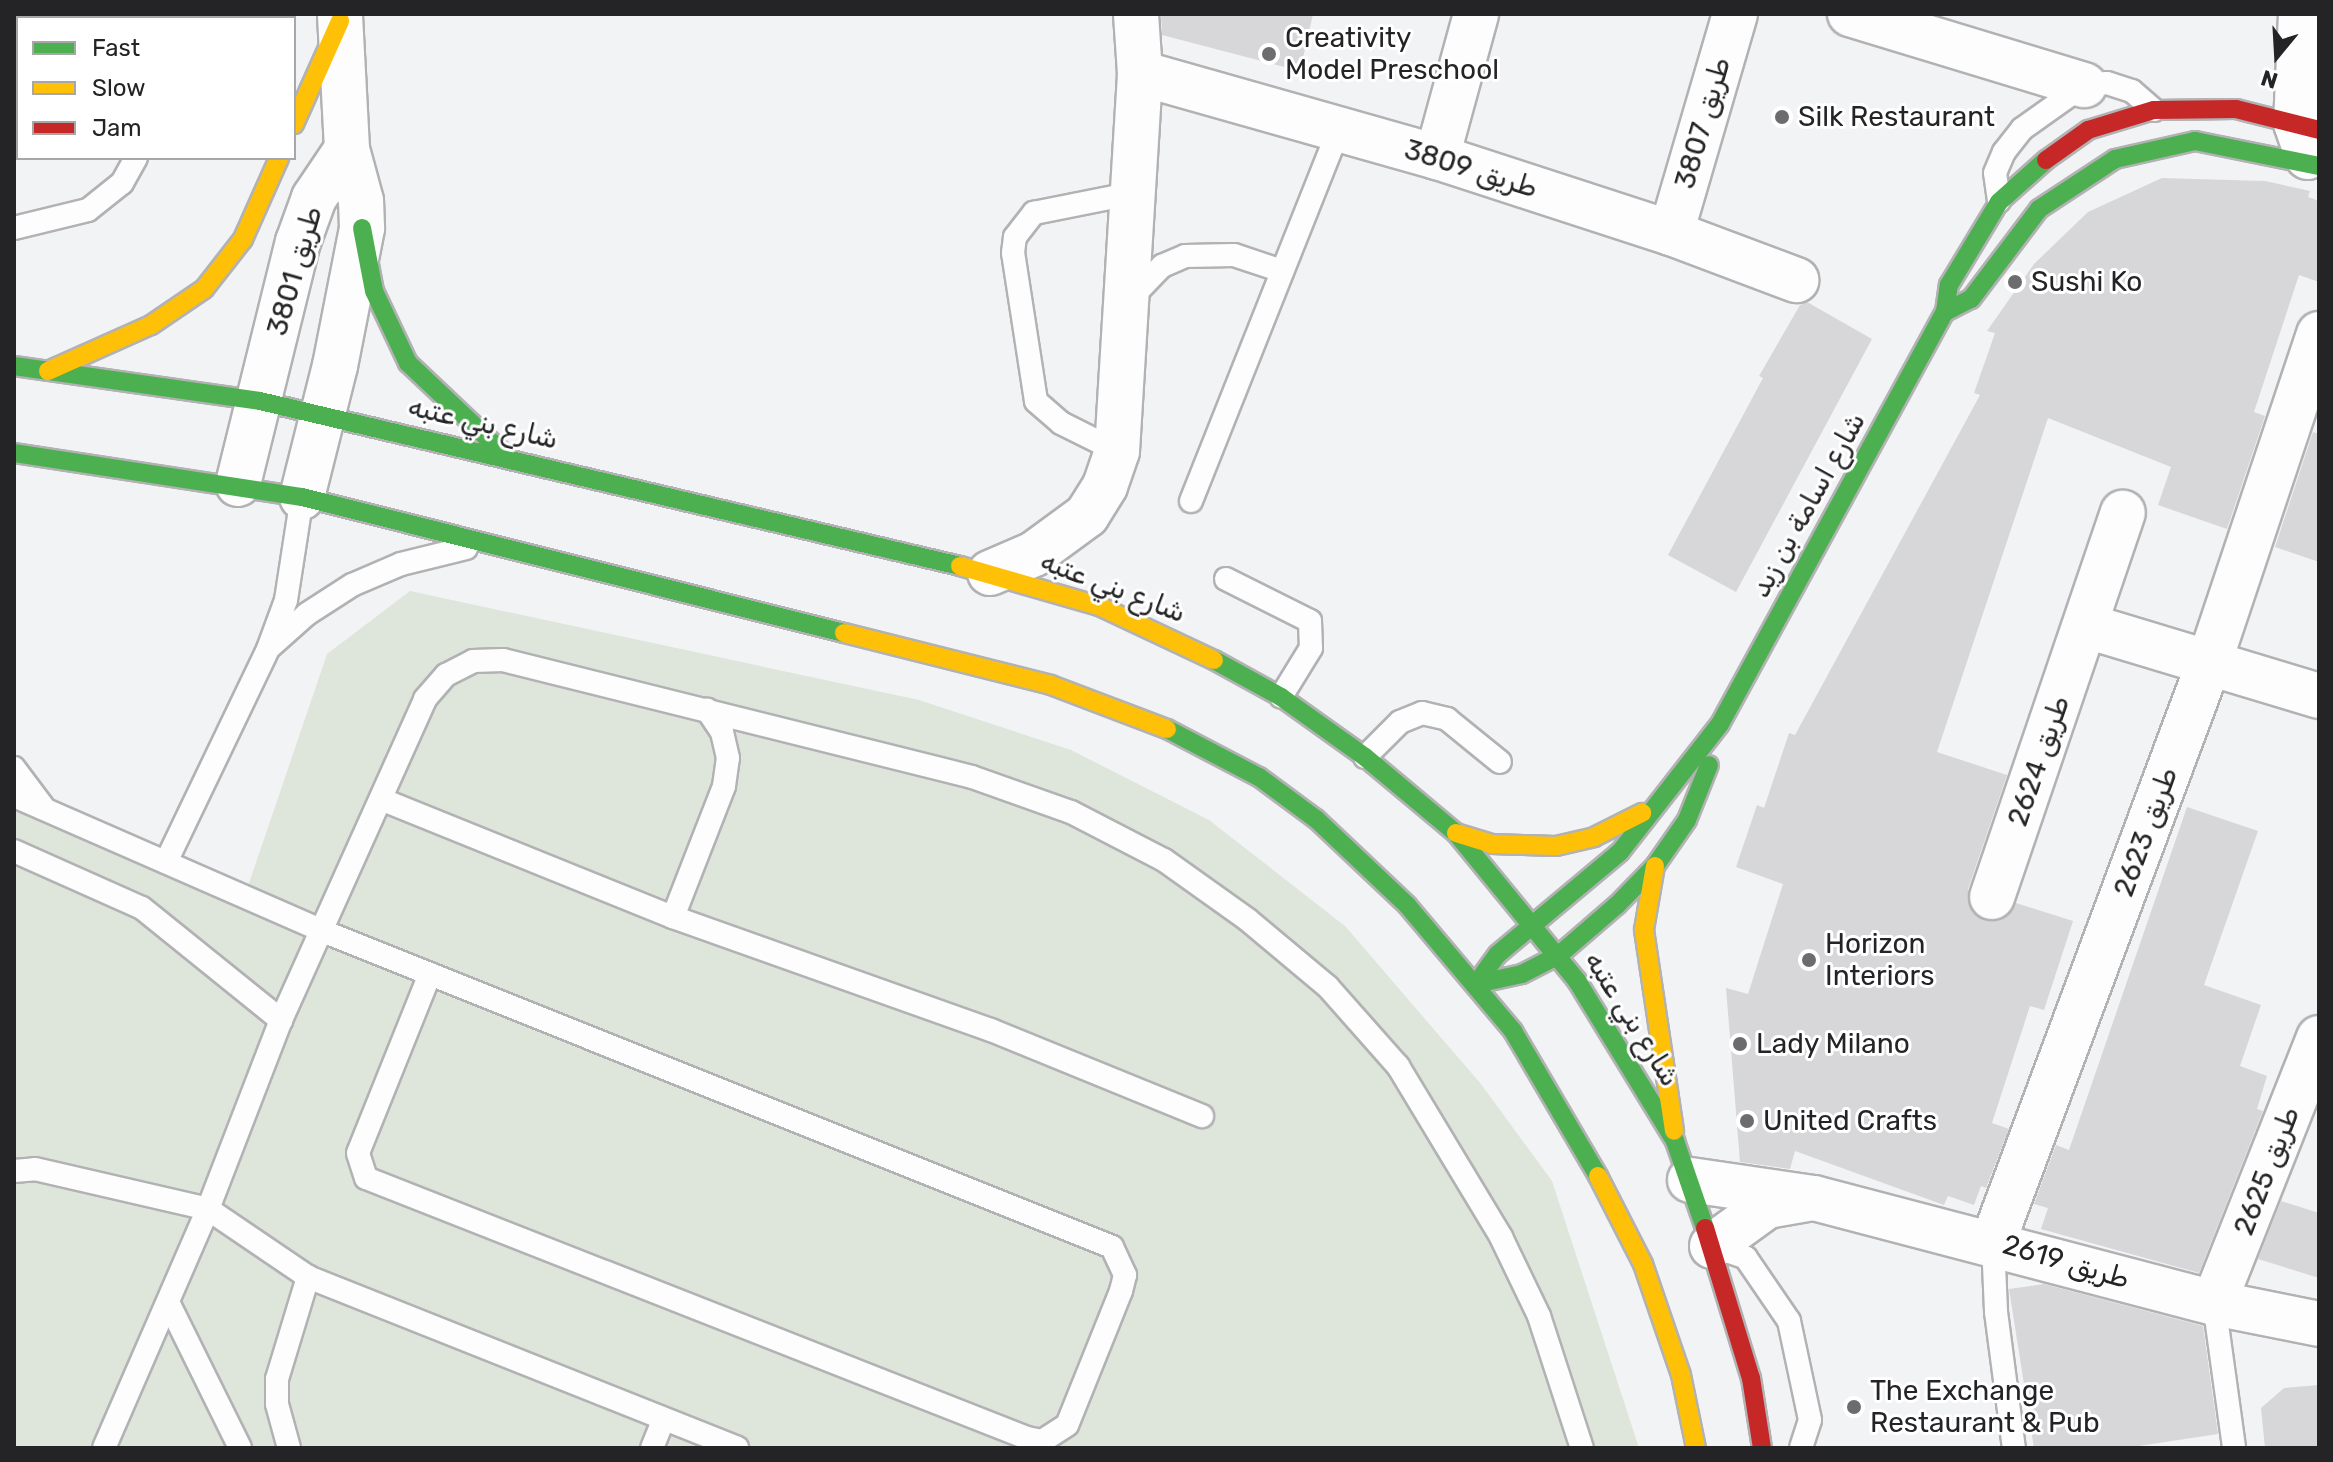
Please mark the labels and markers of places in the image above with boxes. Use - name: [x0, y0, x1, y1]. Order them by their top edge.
- place label: Creativity Model Preschool: [1285, 21, 1499, 87]
- marker: Creativity Model Preschool: [1260, 45, 1278, 63]
- place label: Silk Restaurant: [1798, 100, 1995, 134]
- marker: Silk Restaurant: [1773, 108, 1791, 126]
- place label: Sushi Ko: [2031, 265, 2142, 299]
- marker: Sushi Ko: [2006, 273, 2024, 291]
- place label: Horizon Interiors: [1825, 927, 1934, 993]
- marker: Horizon Interiors: [1800, 951, 1818, 969]
- place label: Lady Milano: [1756, 1027, 1911, 1061]
- marker: Lady Milano: [1731, 1035, 1749, 1053]
- place label: United Crafts: [1763, 1104, 1937, 1138]
- marker: United Crafts: [1738, 1112, 1756, 1130]
- place label: The Exchange Restaurant & Pub: [1870, 1374, 2100, 1440]
- marker: The Exchange Restaurant & Pub: [1845, 1398, 1863, 1416]

